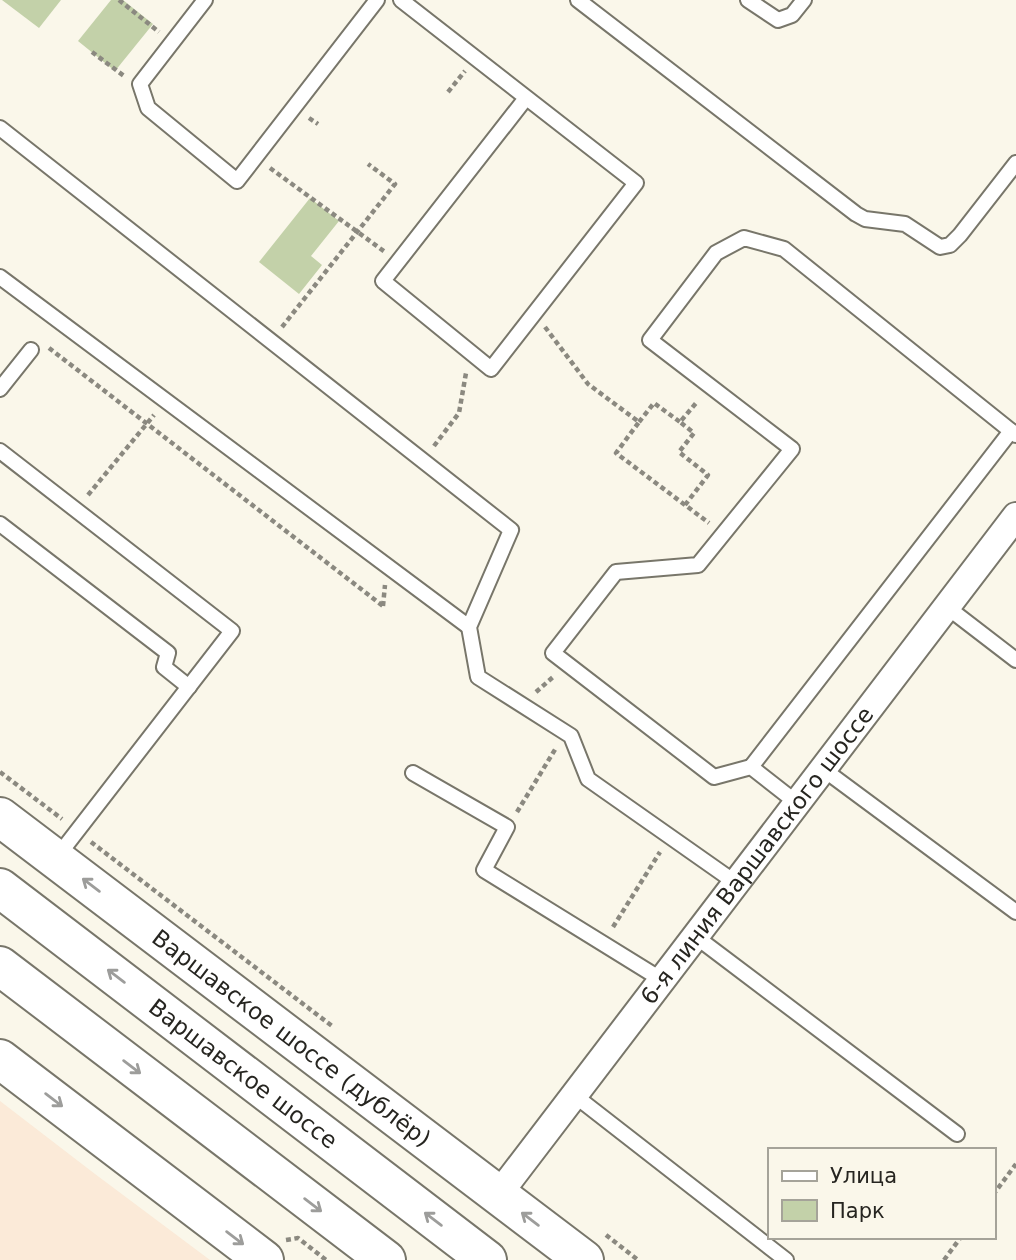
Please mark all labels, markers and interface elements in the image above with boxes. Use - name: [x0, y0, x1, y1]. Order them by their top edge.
- street label: 6-я линия Варшавского шоссе: [635, 702, 879, 1009]
- one-way arrow: [82, 878, 100, 893]
- street label: Варшавское шоссе (дублёр): [147, 924, 437, 1152]
- one-way arrow: [107, 969, 125, 984]
- street label: Варшавское шоссе: [143, 994, 343, 1154]
- one-way arrow: [122, 1059, 141, 1074]
- one-way arrow: [45, 1092, 63, 1107]
- legend: [768, 1148, 995, 1239]
- text: Улица: [830, 1164, 897, 1188]
- one-way arrow: [303, 1197, 322, 1212]
- text: Парк: [830, 1199, 885, 1223]
- one-way arrow: [424, 1211, 442, 1226]
- one-way arrow: [520, 1212, 539, 1227]
- one-way arrow: [225, 1230, 244, 1245]

